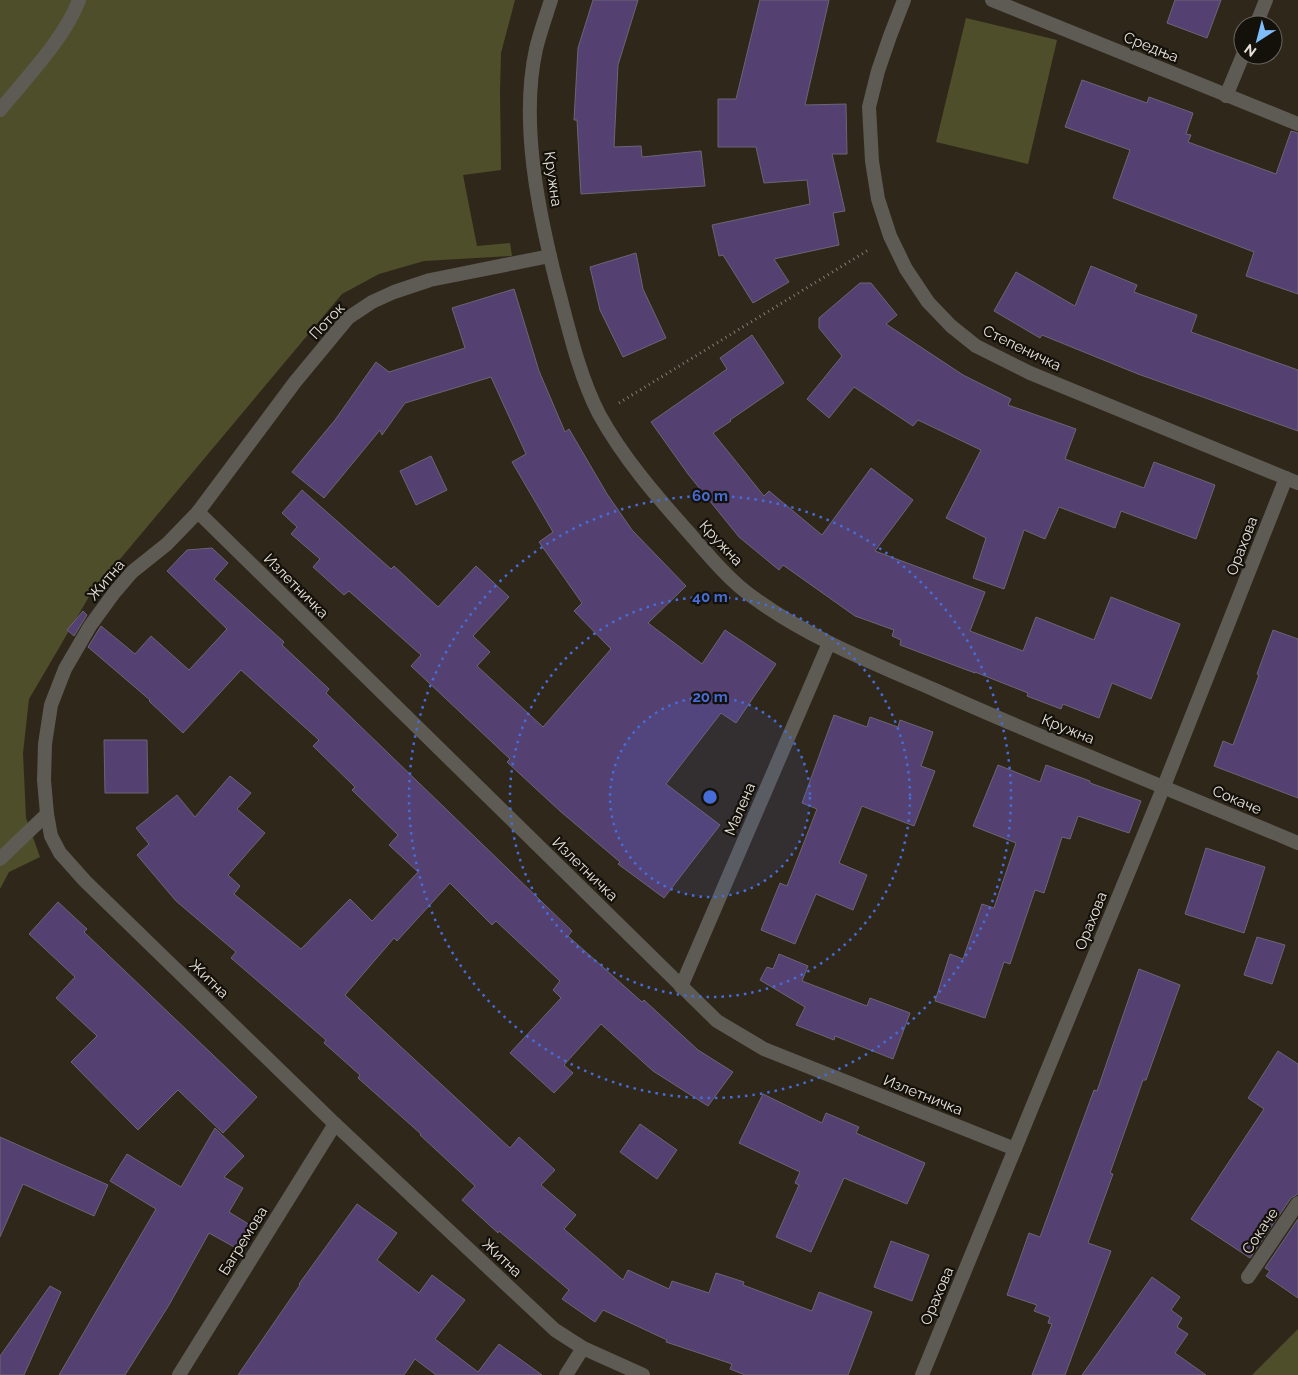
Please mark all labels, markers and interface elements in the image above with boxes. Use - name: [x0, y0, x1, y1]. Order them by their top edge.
- north arrow: [1233, 15, 1283, 65]
- street label: Средња: [1121, 28, 1181, 66]
- text: N: [1241, 41, 1259, 60]
- street label: Кружна: [540, 150, 566, 208]
- street label: Поток: [306, 299, 349, 343]
- street label: Степеничка: [980, 321, 1064, 375]
- text: 60 m: [692, 487, 728, 505]
- street label: Орахова: [1223, 514, 1261, 578]
- street label: Кружна: [696, 517, 746, 569]
- street label: Излетничка: [260, 550, 332, 622]
- street label: Житна: [84, 556, 128, 604]
- text: 40 m: [692, 588, 728, 606]
- text: 20 m: [692, 688, 728, 706]
- street label: Кружна: [1039, 710, 1097, 748]
- street label: Малена: [721, 780, 759, 838]
- street label: Сокаче: [1210, 782, 1264, 818]
- centre of rings: [701, 788, 719, 806]
- street label: Излетничка: [548, 833, 622, 905]
- street label: Орахова: [1071, 889, 1111, 953]
- street label: Житна: [186, 956, 232, 1002]
- street label: Излетничка: [881, 1071, 965, 1119]
- street label: Багремова: [215, 1203, 271, 1279]
- street label: Сокаче: [1238, 1204, 1282, 1257]
- street label: Житна: [478, 1235, 526, 1281]
- street label: Орахова: [917, 1264, 957, 1328]

